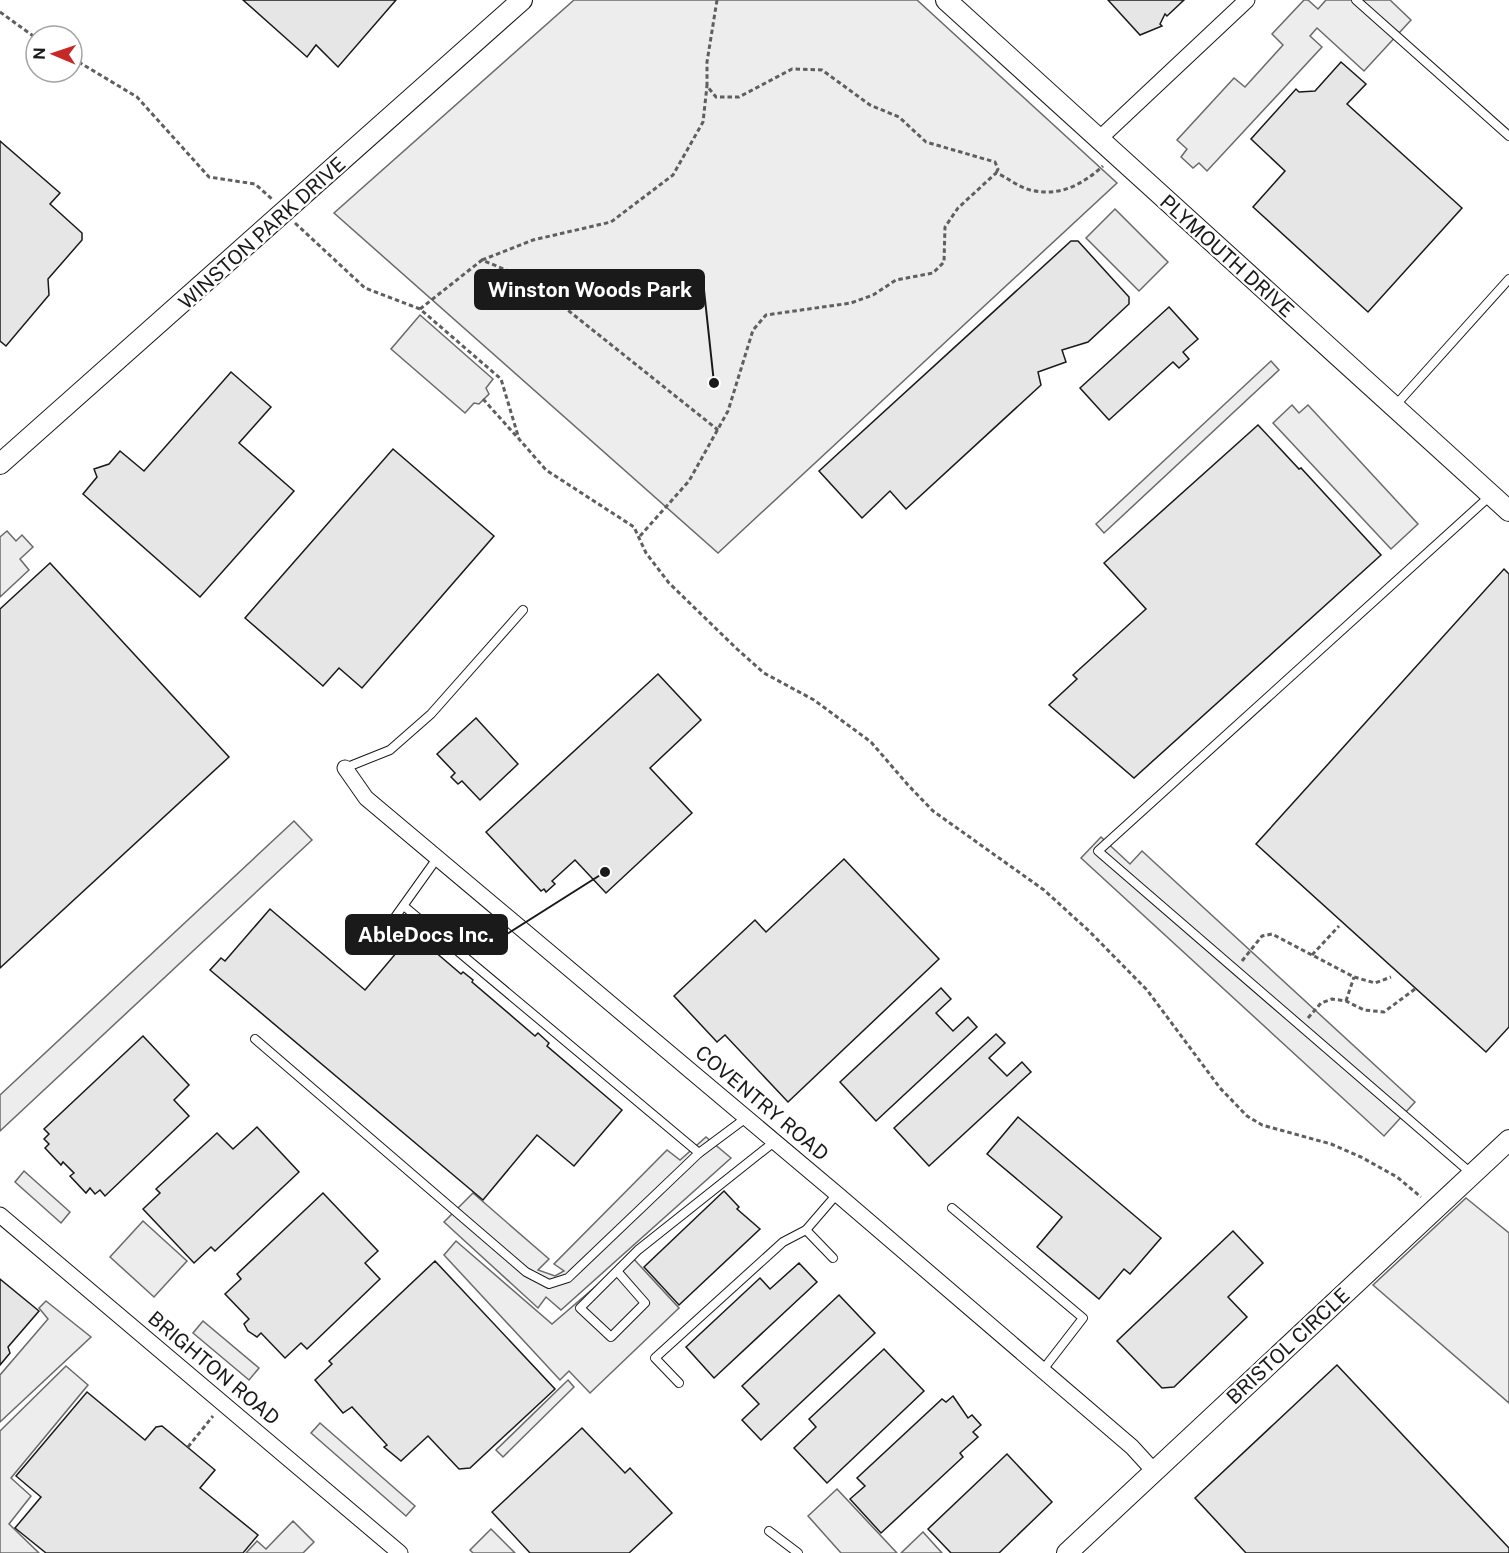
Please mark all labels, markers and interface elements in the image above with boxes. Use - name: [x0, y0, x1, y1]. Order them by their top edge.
- north arrow: [24, 24, 84, 84]
- text: N: [30, 47, 49, 60]
- street label: WINSTON PARK DRIVE: [174, 152, 350, 314]
- street label: PLYMOUTH DRIVE: [1155, 190, 1299, 322]
- callout: Winston Woods Park: [475, 270, 704, 309]
- text: Winston Woods Park: [488, 277, 692, 302]
- callout: AbleDocs Inc.: [346, 915, 507, 954]
- text: AbleDocs Inc.: [358, 922, 494, 947]
- street label: COVENTRY ROAD: [690, 1040, 834, 1166]
- street label: BRISTOL CIRCLE: [1222, 1283, 1354, 1409]
- street label: BRIGHTON ROAD: [143, 1306, 285, 1430]

